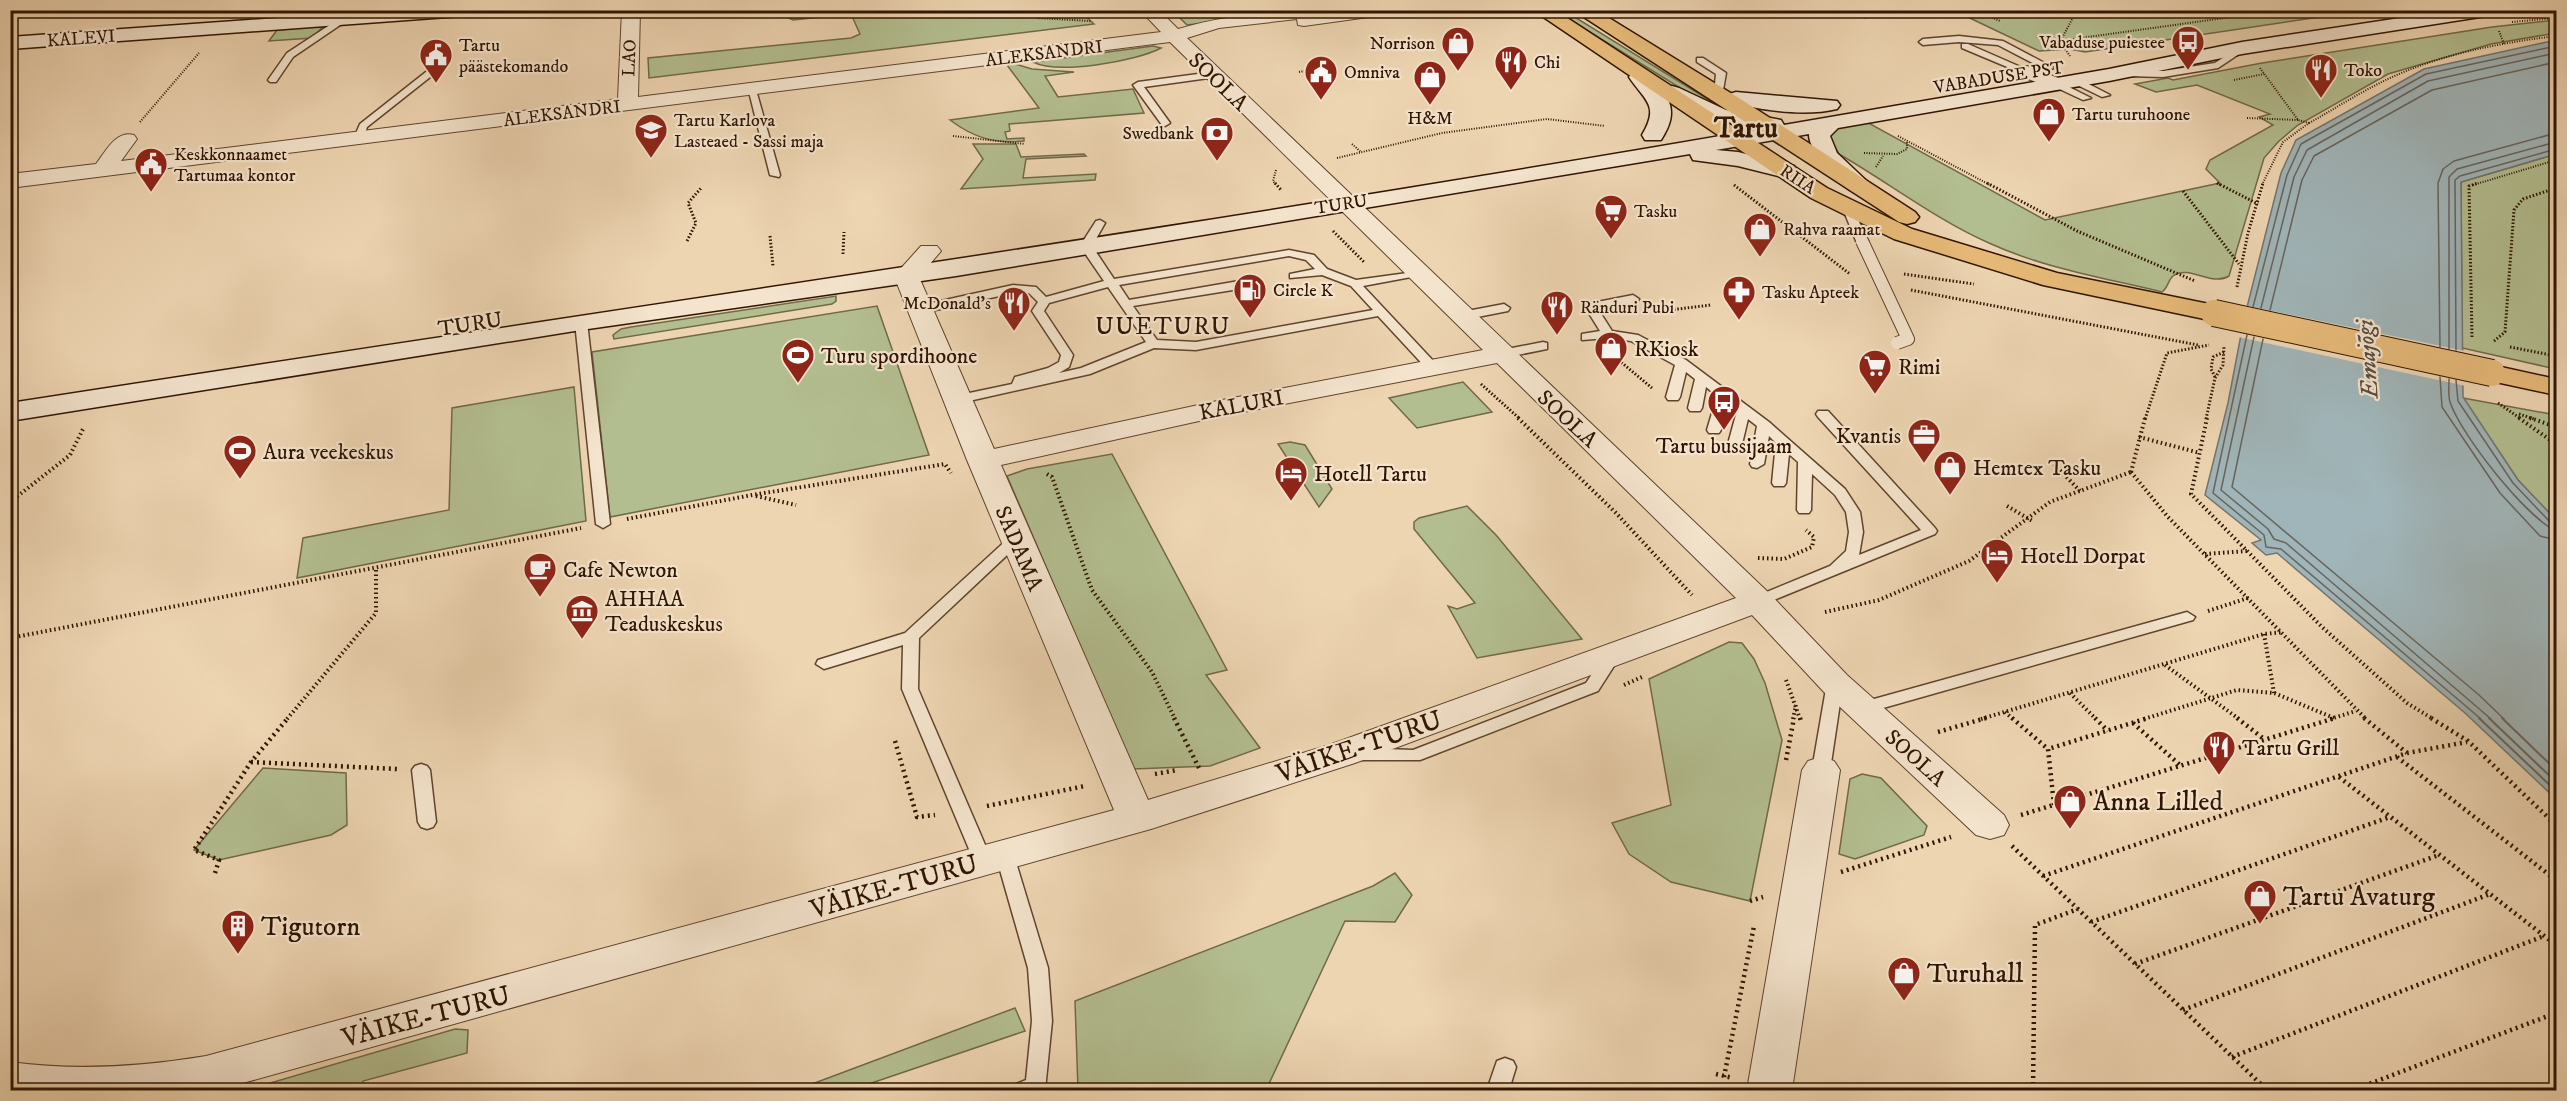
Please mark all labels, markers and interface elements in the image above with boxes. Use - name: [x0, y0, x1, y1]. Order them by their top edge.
- bus stop icon: Vabaduse puiestee: [2170, 24, 2206, 71]
- shop icon: Norrison: [1440, 25, 1476, 72]
- street label: KALEVI: [46, 26, 116, 52]
- place label: Vabaduse puiestee: [2039, 32, 2165, 54]
- place label: Norrison: [1370, 33, 1436, 55]
- place label: Tartu päästekomando: [458, 35, 569, 78]
- street label: ALEKSANDRI: [984, 36, 1104, 72]
- public building icon: Tartu päästekomando: [418, 37, 454, 84]
- street label: LAO: [618, 39, 642, 77]
- restaurant icon: Chi: [1493, 44, 1529, 91]
- street label: SOOLA: [1182, 47, 1254, 118]
- place label: Chi: [1534, 52, 1560, 74]
- restaurant icon: Toko: [2303, 52, 2339, 99]
- public building icon: Omniva: [1303, 54, 1339, 101]
- street label: VABADUSE PST: [1931, 57, 2066, 99]
- shop icon: H&M: [1412, 59, 1448, 106]
- place label: Toko: [2344, 60, 2382, 82]
- place label: Omniva: [1344, 62, 1400, 84]
- street label: ALEKSANDRI: [502, 96, 622, 132]
- shop icon: Tartu turuhoone: [2031, 96, 2067, 143]
- place label: Tartu turuhoone: [2072, 104, 2190, 126]
- place label: H&M: [1407, 108, 1453, 130]
- place label: Tartu Karlova Lasteaed - Sassi maja: [674, 110, 824, 153]
- district label: Tartu: [1713, 111, 1778, 146]
- school or university icon: Tartu Karlova Lasteaed - Sassi maja: [633, 112, 669, 159]
- bank icon: Swedbank: [1199, 115, 1235, 162]
- place label: Swedbank: [1122, 123, 1194, 145]
- place label: Keskkonnaamet Tartumaa kontor: [174, 144, 296, 187]
- public building icon: Keskkonnaamet Tartumaa kontor: [133, 146, 169, 193]
- street label: RIIA: [1775, 160, 1820, 200]
- street label: TURU: [1313, 190, 1369, 220]
- supermarket icon: Tasku: [1593, 193, 1629, 240]
- place label: Tasku: [1634, 201, 1678, 223]
- shop icon: Rahva raamat: [1742, 211, 1778, 258]
- place label: Rahva raamat: [1783, 219, 1881, 241]
- fuel station icon: Circle K: [1232, 272, 1268, 319]
- pharmacy icon: Tasku Apteek: [1721, 274, 1757, 321]
- place label: Circle K: [1273, 280, 1334, 302]
- place label: Tasku Apteek: [1762, 282, 1859, 304]
- restaurant icon: McDonald's: [996, 285, 1032, 332]
- restaurant icon: Ränduri Pubi: [1539, 289, 1575, 336]
- place label: McDonald's: [903, 293, 991, 315]
- place label: Ränduri Pubi: [1580, 297, 1674, 319]
- street label: TURU: [436, 306, 504, 343]
- district label: UUETURU: [1095, 312, 1231, 342]
- water label: Emajõgi: [2350, 317, 2386, 401]
- shop icon: RKiosk: [1593, 330, 1629, 377]
- place label: RKiosk: [1634, 336, 1699, 363]
- sports icon: Turu spordihoone: [780, 337, 816, 384]
- place label: Turu spordihoone: [821, 343, 977, 370]
- supermarket icon: Rimi: [1857, 348, 1893, 395]
- place label: Rimi: [1898, 354, 1941, 381]
- street label: KALURI: [1197, 384, 1286, 427]
- street label: SOOLA: [1531, 384, 1603, 454]
- bus stop icon: Tartu bussijaam: [1706, 384, 1742, 431]
- office icon: Kvantis: [1906, 417, 1942, 464]
- place label: Kvantis: [1836, 423, 1901, 450]
- sports icon: Aura veekeskus: [222, 433, 258, 480]
- place label: Tartu bussijaam: [1656, 433, 1792, 460]
- place label: Aura veekeskus: [263, 439, 394, 466]
- shop icon: Hemtex Tasku: [1932, 449, 1968, 496]
- hotel icon: Hotell Tartu: [1273, 455, 1309, 502]
- place label: Hemtex Tasku: [1973, 455, 2101, 482]
- place label: Hotell Tartu: [1314, 461, 1427, 488]
- street label: SADAMA: [989, 502, 1049, 596]
- hotel icon: Hotell Dorpat: [1979, 537, 2015, 584]
- place label: Hotell Dorpat: [2020, 543, 2146, 570]
- cafe icon: Cafe Newton: [522, 551, 558, 598]
- place label: Cafe Newton: [563, 557, 678, 584]
- place label: AHHAA Teaduskeskus: [605, 586, 723, 638]
- museum icon: AHHAA Teaduskeskus: [564, 593, 600, 640]
- street label: VÄIKE-TURU: [1271, 703, 1447, 792]
- street label: SOOLA: [1879, 724, 1952, 793]
- restaurant icon: Tartu Grill: [2201, 729, 2237, 776]
- place label: Tartu Grill: [2242, 735, 2339, 762]
- shop icon: Anna Lilled: [2052, 783, 2088, 830]
- place label: Anna Lilled: [2093, 785, 2223, 819]
- street label: VÄIKE-TURU: [805, 847, 982, 927]
- shop icon: Tartu Avaturg: [2242, 878, 2278, 925]
- place label: Tartu Avaturg: [2283, 880, 2436, 914]
- building icon: Tigutorn: [220, 908, 256, 955]
- place label: Tigutorn: [261, 910, 360, 944]
- shop icon: Turuhall: [1886, 955, 1922, 1002]
- place label: Turuhall: [1927, 957, 2023, 991]
- street label: VÄIKE-TURU: [337, 978, 514, 1056]

